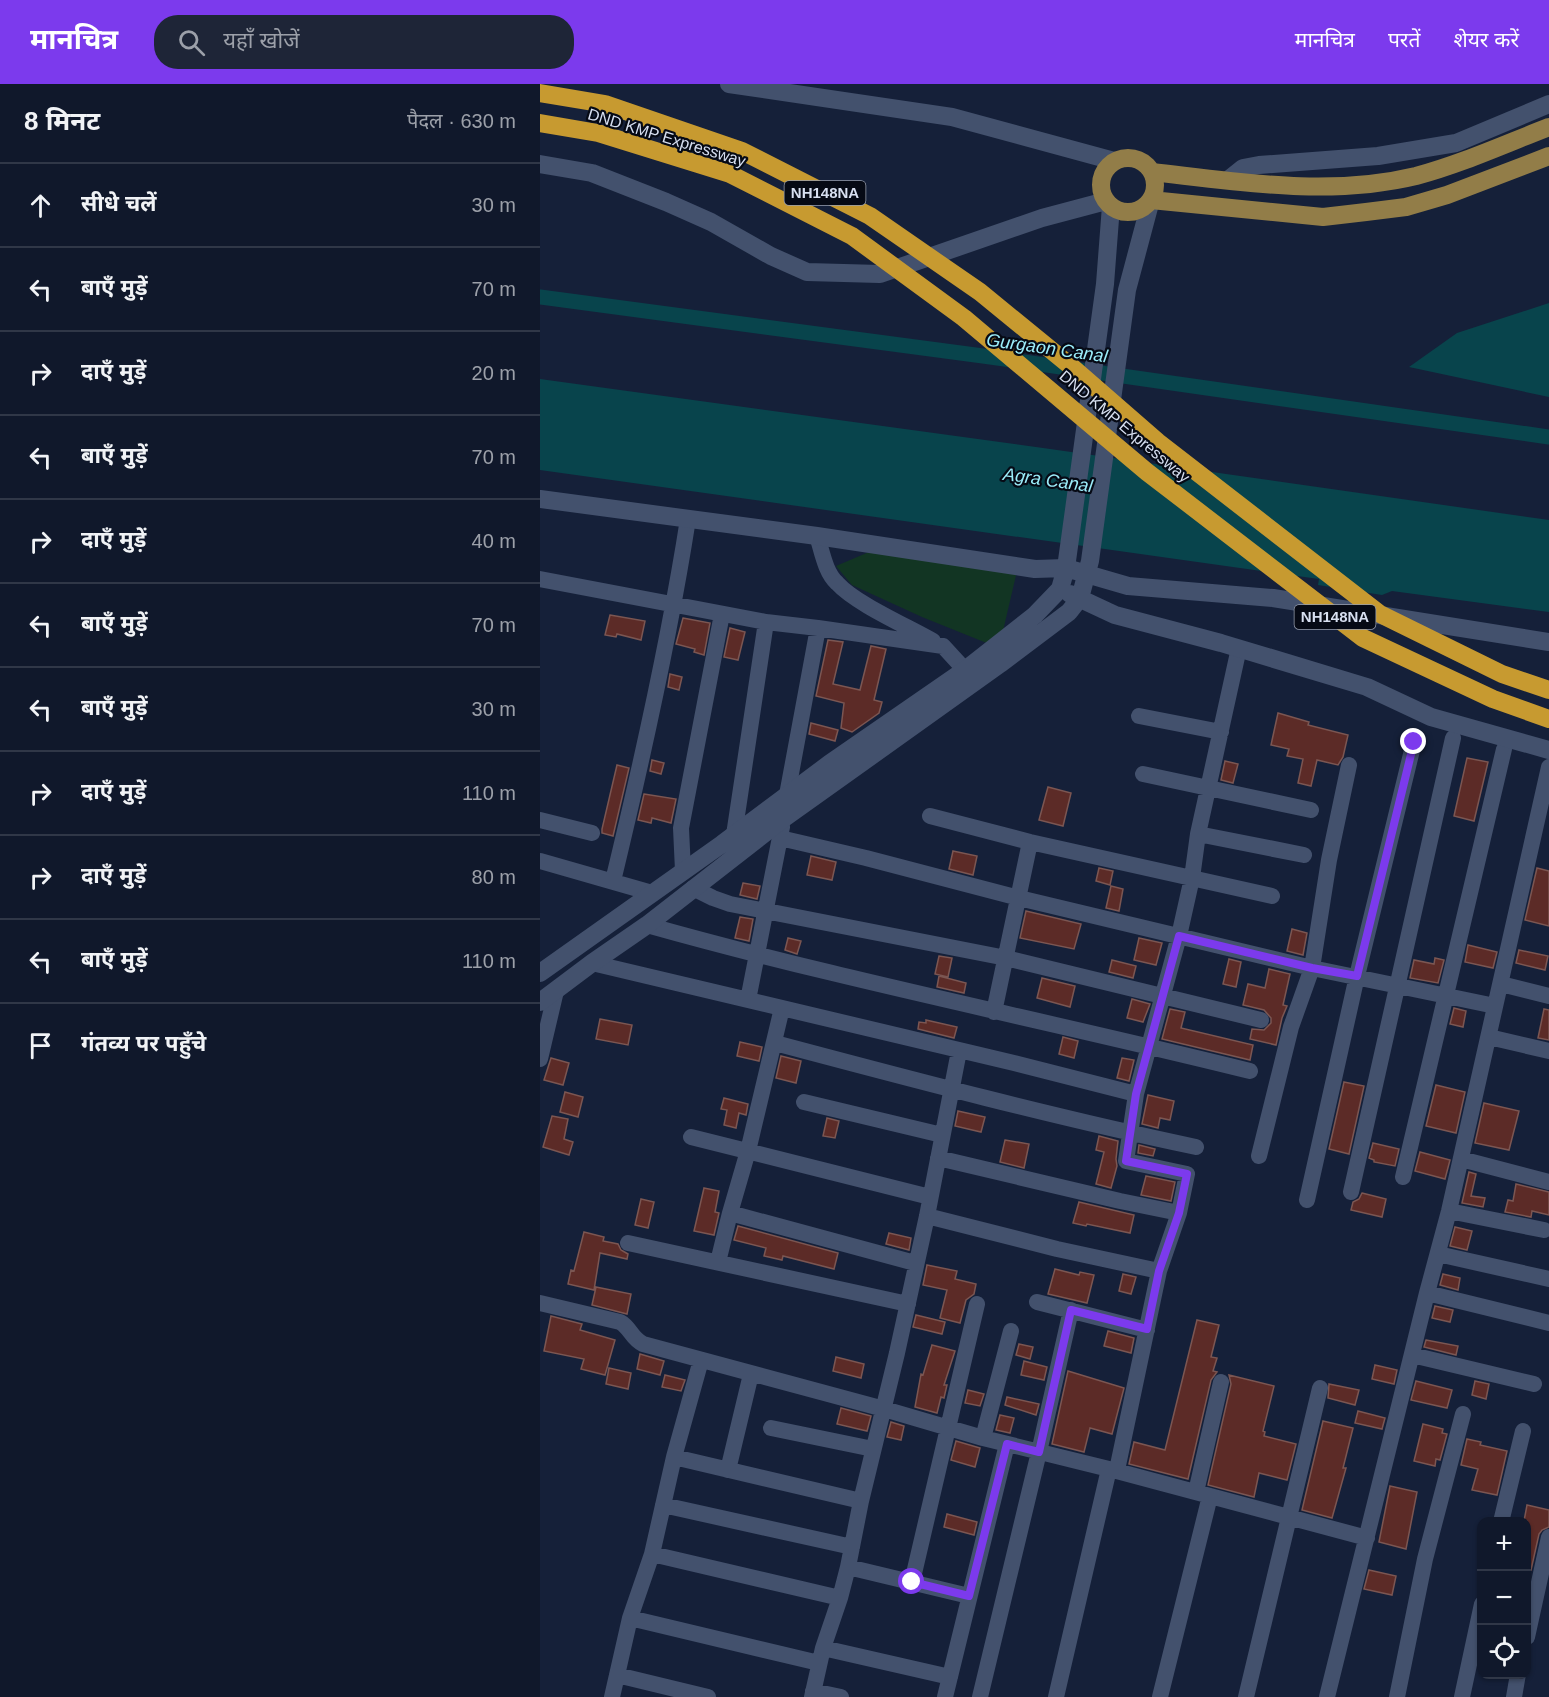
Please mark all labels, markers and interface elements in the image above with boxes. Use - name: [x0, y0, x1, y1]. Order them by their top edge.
- search box: [154, 15, 574, 69]
- text: मानचित्र: [30, 24, 118, 55]
- icon: search: [175, 26, 208, 59]
- text: यहाँ खोजें: [223, 28, 300, 53]
- text: मानचित्र: [1295, 28, 1355, 51]
- text: परतें: [1388, 28, 1420, 51]
- text: शेयर करें: [1453, 28, 1519, 51]
- street label: DND KMP Expressway: [586, 105, 748, 170]
- text: 8 मिनट: [24, 106, 100, 136]
- text: पैदल · 630 m: [407, 110, 516, 132]
- road number: NH148NA: [784, 181, 866, 205]
- icon: ahead: [24, 189, 57, 222]
- text: सीधे चलें: [81, 191, 156, 216]
- text: 30 m: [472, 194, 516, 216]
- icon: left: [24, 273, 57, 306]
- text: बाएँ मुड़ें: [81, 275, 147, 300]
- text: 70 m: [472, 278, 516, 300]
- water label: Gurgaon Canal: [985, 330, 1110, 367]
- icon: right: [24, 357, 57, 390]
- text: दाएँ मुड़ें: [81, 359, 146, 384]
- text: 20 m: [472, 362, 516, 384]
- street label: DND KMP Expressway: [1056, 367, 1193, 486]
- icon: left: [24, 441, 57, 474]
- text: बाएँ मुड़ें: [81, 443, 147, 468]
- text: 70 m: [472, 446, 516, 468]
- water label: Agra Canal: [1001, 464, 1095, 496]
- icon: right: [24, 525, 57, 558]
- text: दाएँ मुड़ें: [81, 527, 146, 552]
- text: 40 m: [472, 530, 516, 552]
- road number: NH148NA: [1294, 605, 1376, 629]
- icon: left: [24, 609, 57, 642]
- text: बाएँ मुड़ें: [81, 611, 147, 636]
- text: 70 m: [472, 614, 516, 636]
- icon: left: [24, 693, 57, 726]
- text: बाएँ मुड़ें: [81, 695, 147, 720]
- text: 30 m: [472, 698, 516, 720]
- route end: [1400, 728, 1426, 754]
- icon: right: [24, 777, 57, 810]
- text: दाएँ मुड़ें: [81, 779, 146, 804]
- text: 110 m: [462, 782, 516, 804]
- icon: right: [24, 861, 57, 894]
- text: दाएँ मुड़ें: [81, 863, 146, 888]
- text: 80 m: [472, 866, 516, 888]
- icon: left: [24, 945, 57, 978]
- text: बाएँ मुड़ें: [81, 947, 147, 972]
- text: 110 m: [462, 950, 516, 972]
- icon: arrive: [24, 1029, 57, 1062]
- text: गंतव्य पर पहुँचे: [81, 1031, 206, 1056]
- map controls: [1477, 1517, 1531, 1679]
- button: +: [1477, 1517, 1531, 1571]
- route start: [898, 1568, 924, 1594]
- button: −: [1477, 1571, 1531, 1625]
- button: locate: [1477, 1625, 1531, 1679]

